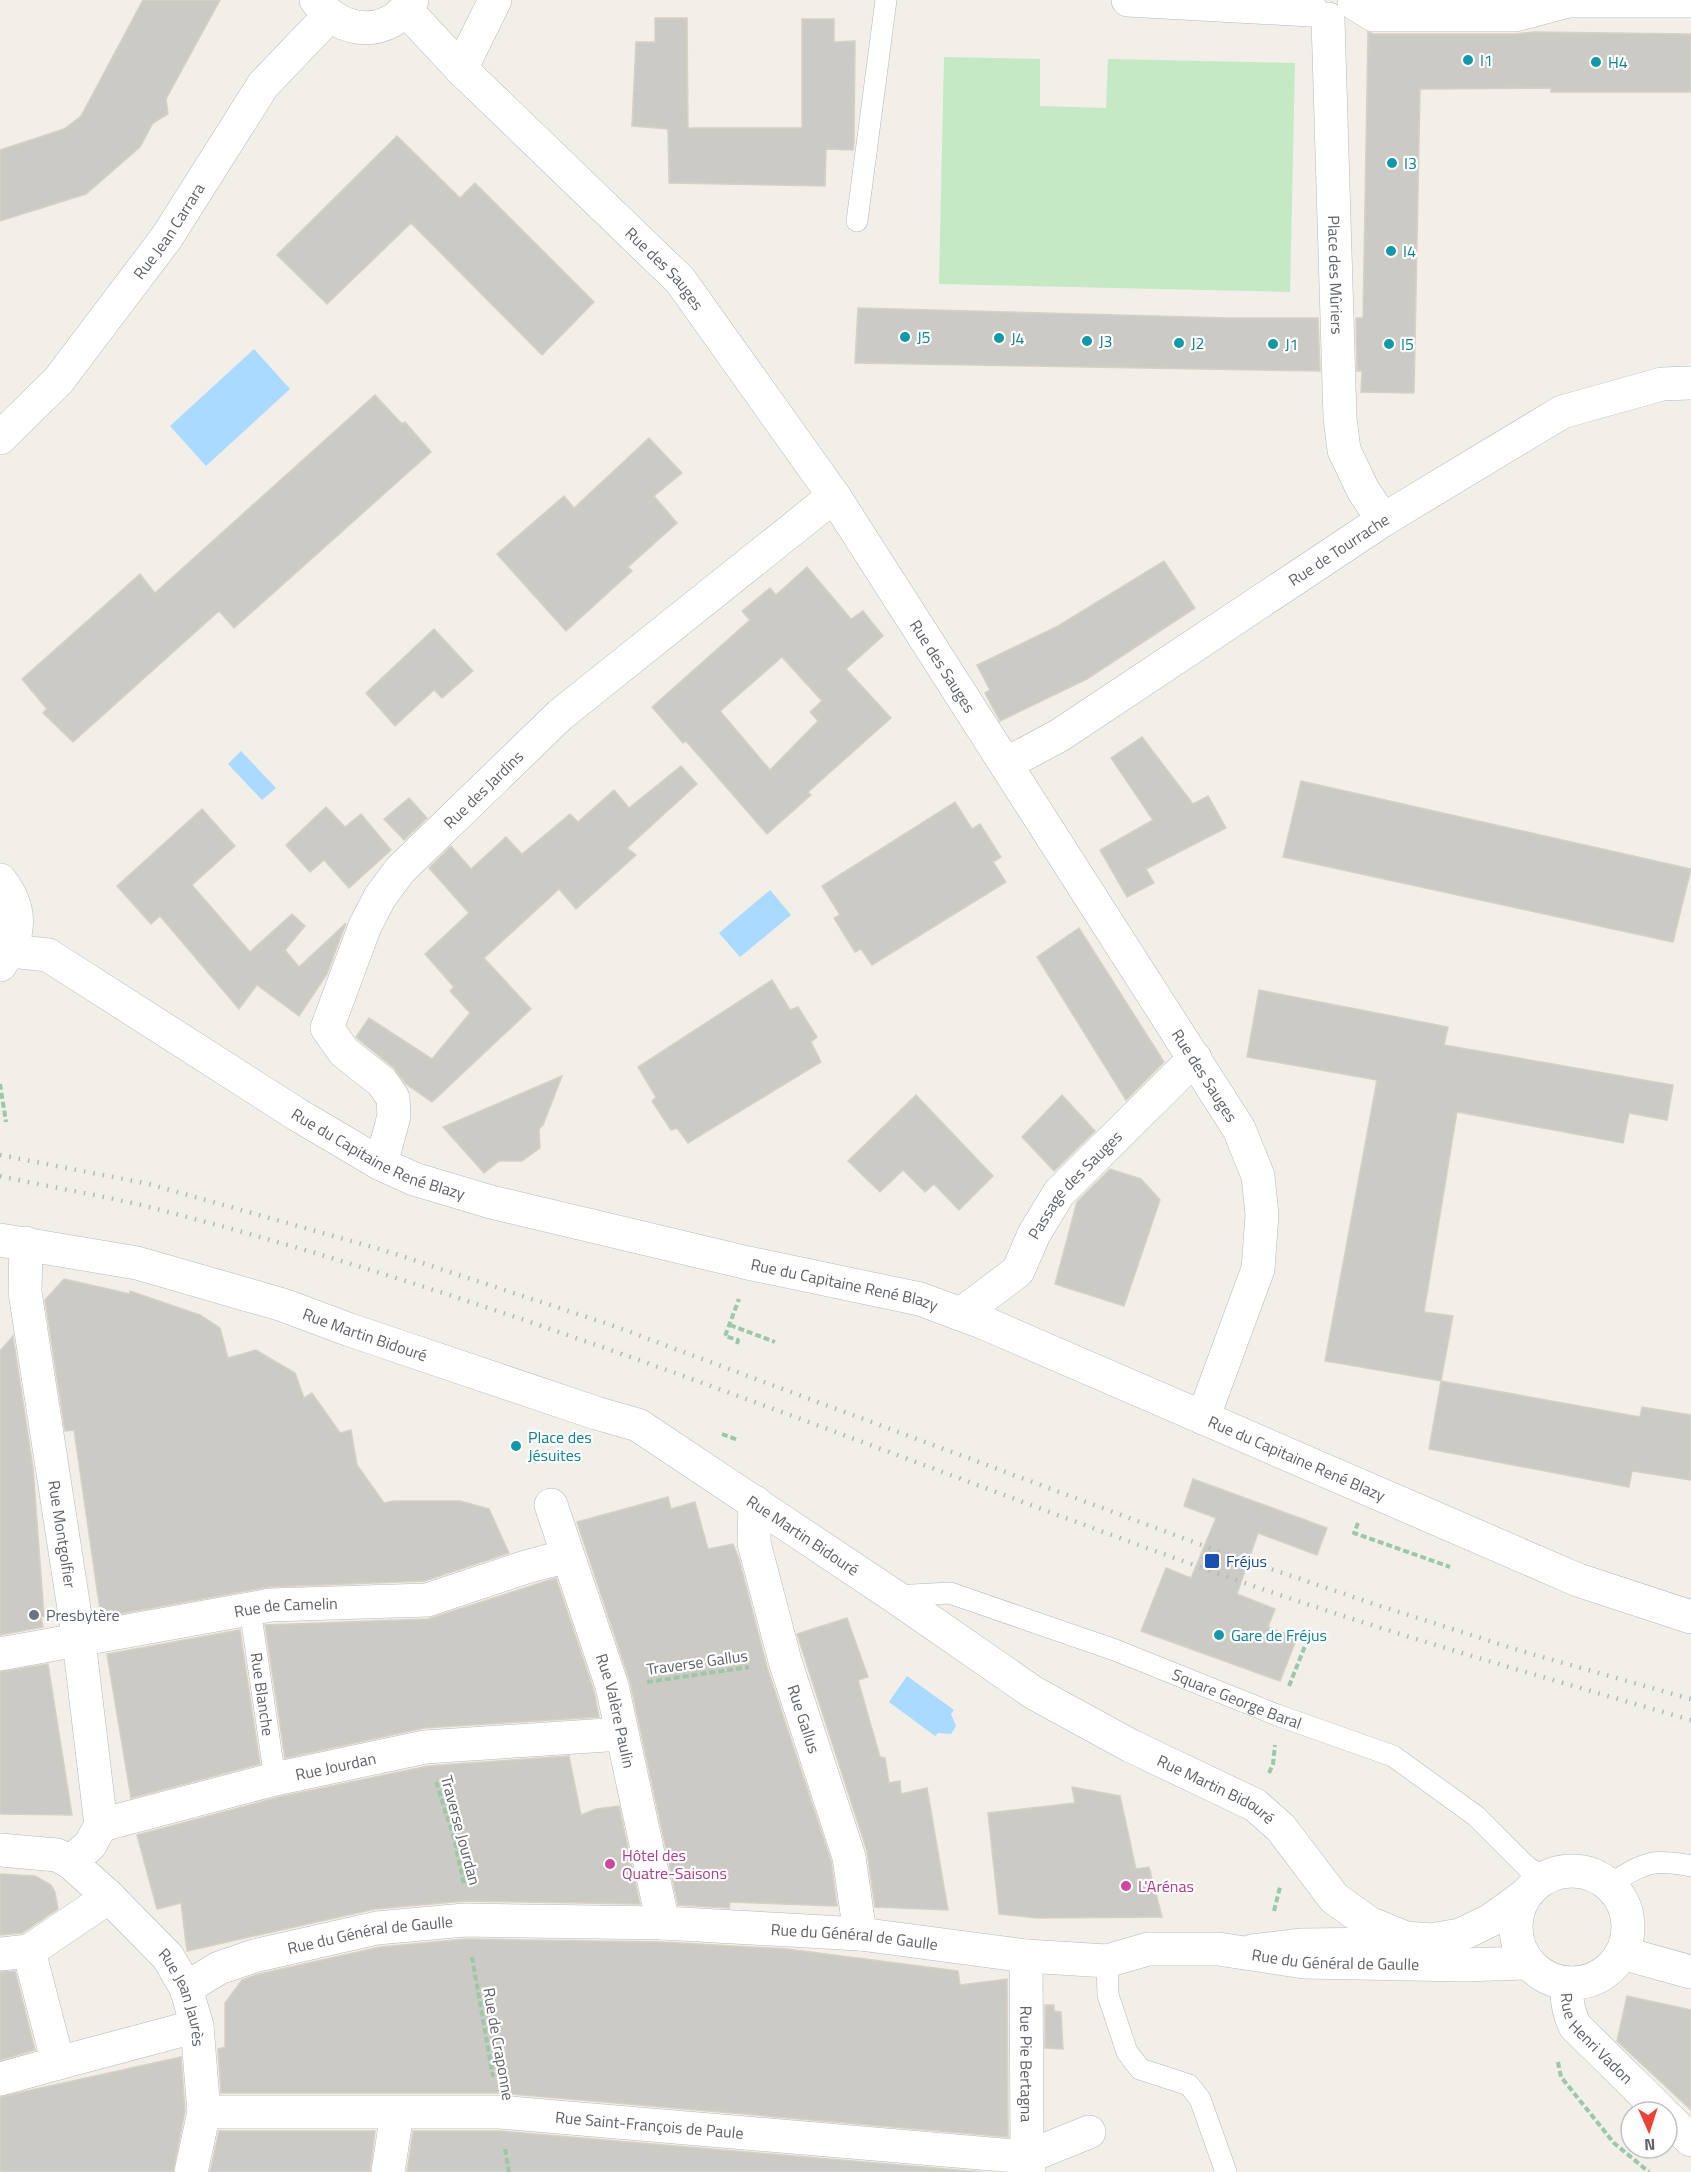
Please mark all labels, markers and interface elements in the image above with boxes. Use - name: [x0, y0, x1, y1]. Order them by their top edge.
- place label: I1: [1480, 48, 1493, 72]
- place label: H4: [1608, 50, 1628, 74]
- marker: I1: [1461, 53, 1475, 67]
- marker: H4: [1589, 55, 1603, 69]
- place label: I3: [1404, 151, 1417, 175]
- marker: I3: [1385, 156, 1399, 170]
- street label: Rue Jean Carrara: [127, 178, 210, 284]
- street label: Place des Mûriers: [1322, 215, 1349, 335]
- street label: Rue des Sauges: [620, 221, 710, 315]
- place label: I4: [1403, 239, 1416, 263]
- marker: I4: [1384, 244, 1398, 258]
- place label: J5: [917, 325, 931, 349]
- place label: J4: [1011, 326, 1025, 350]
- place label: J3: [1099, 329, 1113, 353]
- marker: J5: [898, 330, 912, 344]
- marker: J4: [992, 331, 1006, 345]
- place label: J2: [1191, 331, 1205, 355]
- place label: J1: [1285, 332, 1299, 356]
- place label: I5: [1401, 332, 1414, 356]
- marker: J3: [1080, 334, 1094, 348]
- marker: J2: [1172, 336, 1186, 350]
- marker: J1: [1266, 337, 1280, 351]
- marker: I5: [1382, 337, 1396, 351]
- street label: Rue de Tourrache: [1283, 507, 1394, 592]
- street label: Rue des Sauges: [904, 615, 982, 717]
- street label: Rue des Jardins: [438, 745, 529, 834]
- street label: Rue des Sauges: [1166, 1024, 1244, 1127]
- street label: Rue du Capitaine René Blazy: [287, 1102, 468, 1206]
- street label: Passage des Sauges: [1022, 1125, 1128, 1244]
- street label: Rue du Capitaine René Blazy: [749, 1252, 942, 1317]
- street label: Rue Martin Bidouré: [299, 1301, 430, 1367]
- street label: Rue du Capitaine René Blazy: [1204, 1409, 1389, 1507]
- place label: Place des Jésuites: [528, 1425, 592, 1467]
- marker: Place des Jésuites: [509, 1439, 523, 1453]
- street label: Rue Montgolfier: [42, 1479, 83, 1590]
- street label: Rue Martin Bidouré: [742, 1489, 864, 1581]
- place label: Fréjus: [1226, 1549, 1267, 1573]
- marker: Fréjus: [1203, 1552, 1221, 1570]
- street label: Rue de Camelin: [232, 1591, 338, 1623]
- place label: Presbytère: [46, 1603, 120, 1627]
- marker: Presbytère: [27, 1608, 41, 1622]
- place label: Gare de Fréjus: [1231, 1623, 1327, 1647]
- marker: Gare de Fréjus: [1212, 1628, 1226, 1642]
- street label: Traverse Gallus: [645, 1643, 749, 1681]
- street label: Rue Valère Paulin: [590, 1650, 641, 1770]
- street label: Rue Blanche: [245, 1651, 280, 1737]
- street label: Square George Baral: [1169, 1662, 1305, 1735]
- street label: Rue Gallus: [781, 1681, 826, 1757]
- street label: Rue Jourdan: [293, 1746, 378, 1786]
- street label: Rue Martin Bidouré: [1153, 1748, 1281, 1830]
- street label: Traverse Jourdan: [435, 1773, 487, 1887]
- place label: Hôtel des Quatre-Saisons: [622, 1843, 727, 1885]
- marker: Hôtel des Quatre-Saisons: [603, 1857, 617, 1871]
- place label: L'Arénas: [1138, 1874, 1194, 1898]
- marker: L'Arénas: [1119, 1879, 1133, 1893]
- street label: Rue du Général de Gaulle: [285, 1909, 454, 1960]
- street label: Rue du Général de Gaulle: [770, 1917, 939, 1956]
- street label: Rue Jean Jaurès: [153, 1942, 211, 2047]
- street label: Rue du Général de Gaulle: [1250, 1942, 1419, 1976]
- street label: Rue de Craponne: [477, 1986, 521, 2102]
- street label: Rue Henri Vadon: [1555, 1992, 1639, 2089]
- street label: Rue Pie Bertagna: [1014, 2006, 1039, 2122]
- north arrow: [1619, 2100, 1679, 2160]
- street label: Rue Saint-François de Paule: [554, 2105, 745, 2145]
- text: N: [1644, 2133, 1656, 2157]

